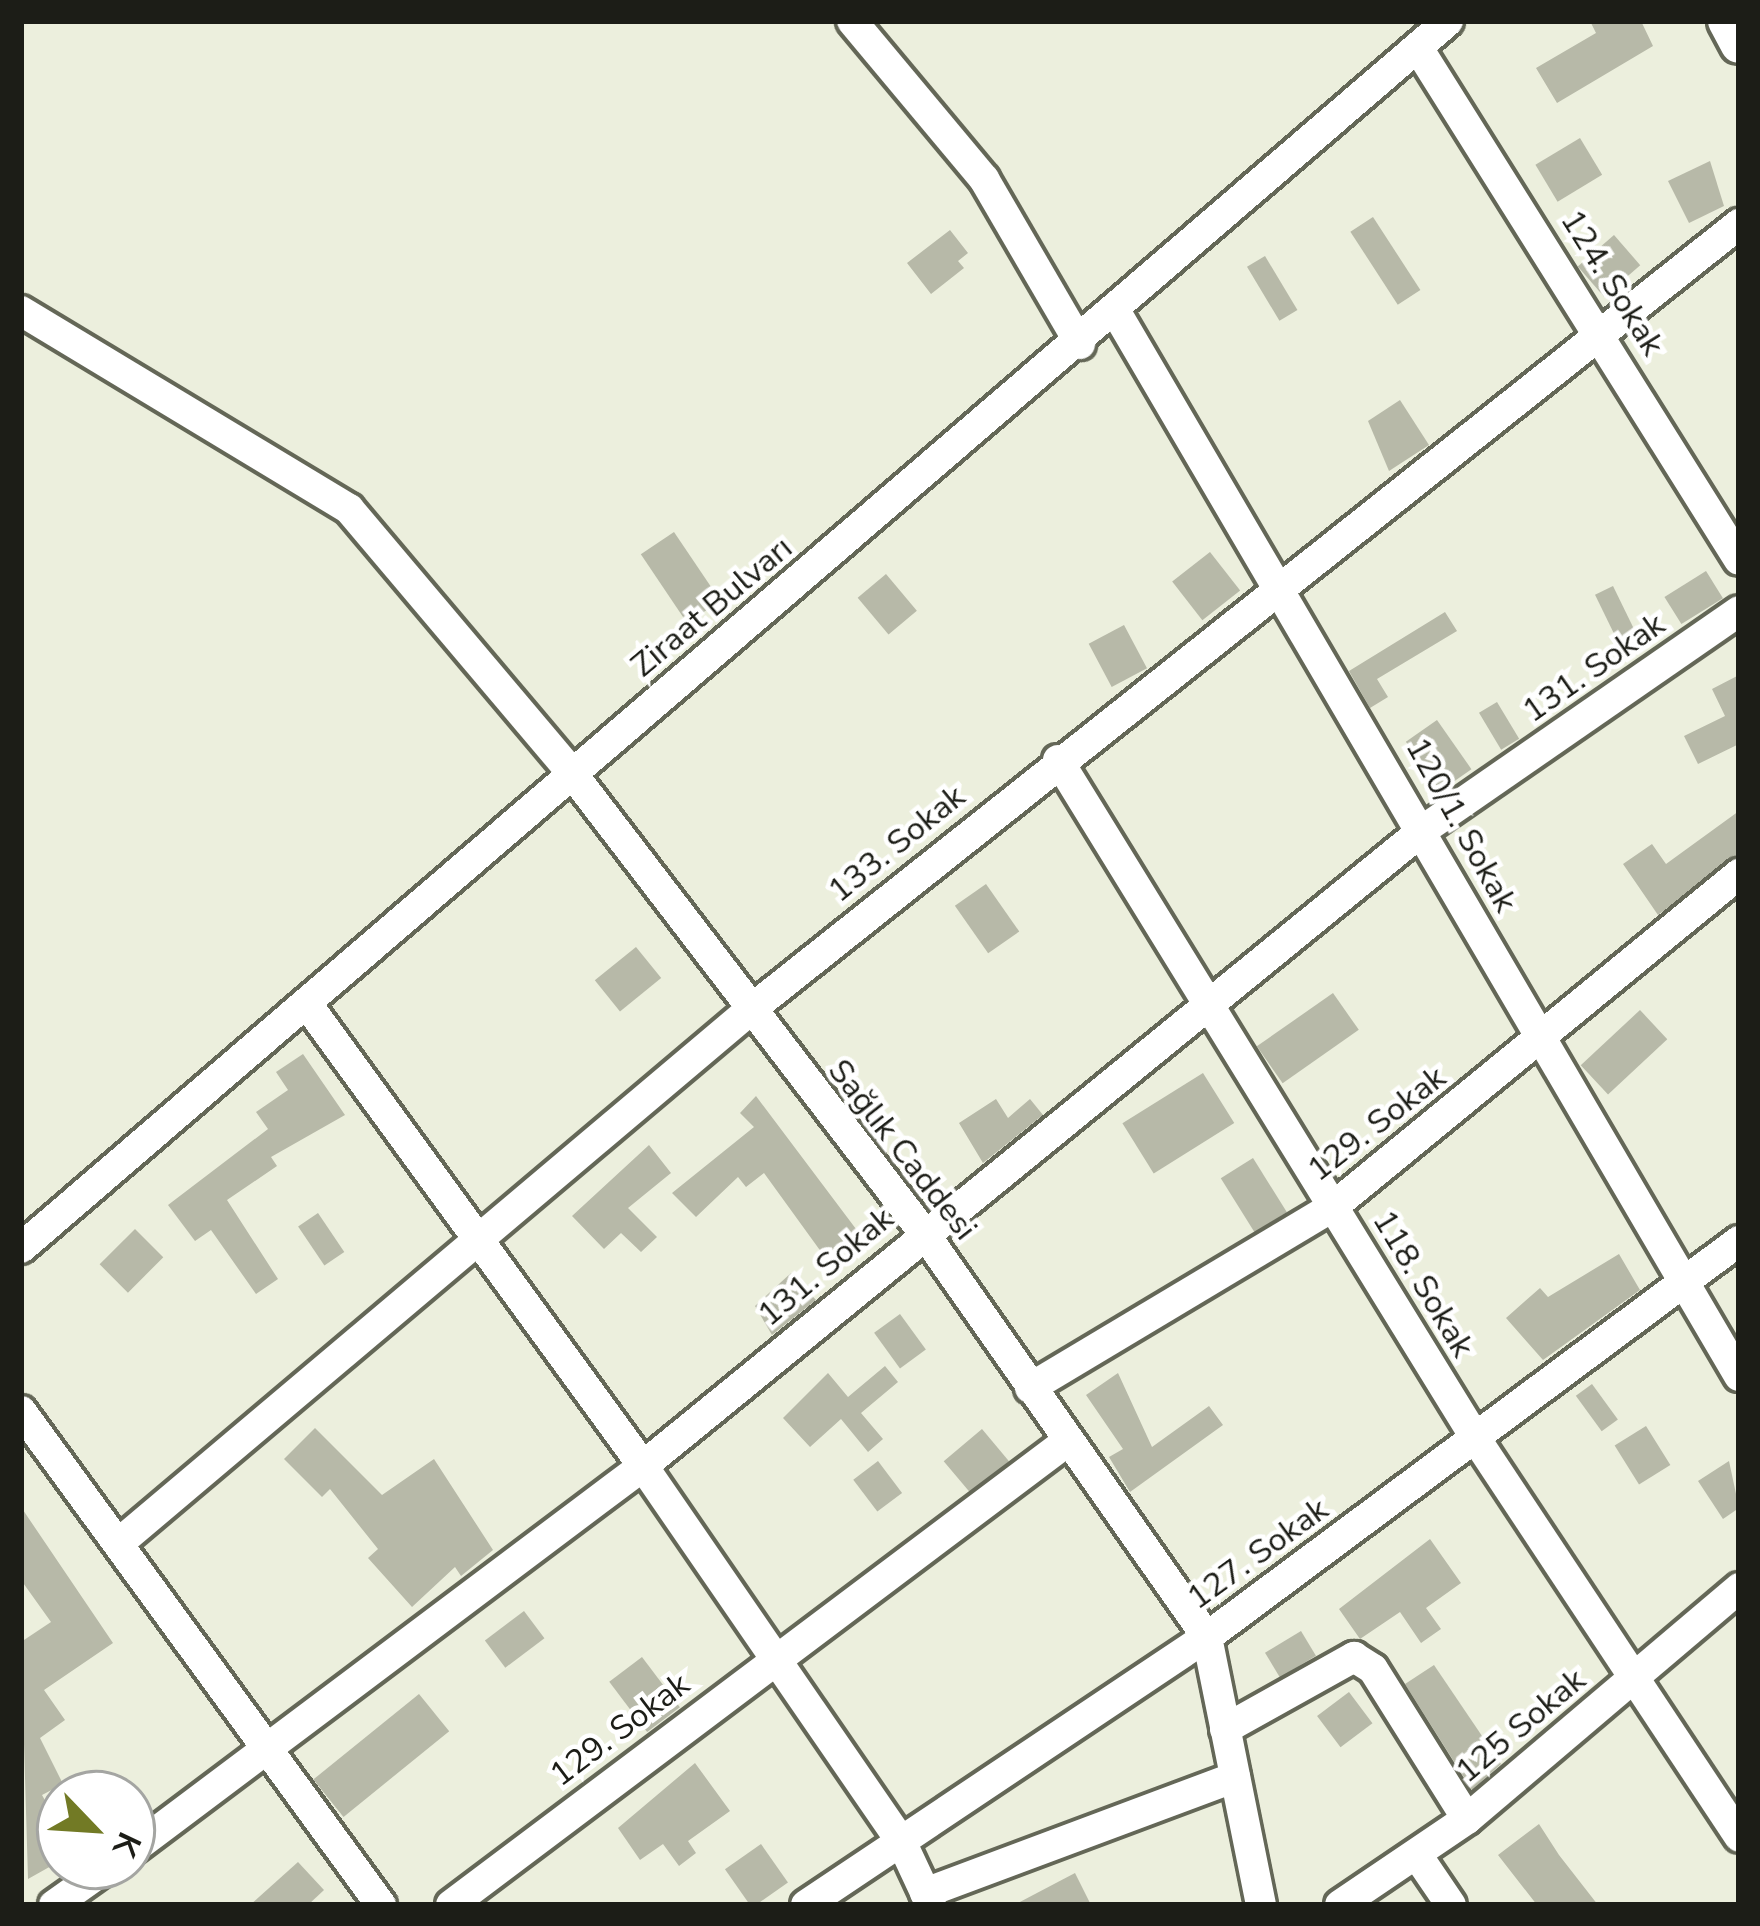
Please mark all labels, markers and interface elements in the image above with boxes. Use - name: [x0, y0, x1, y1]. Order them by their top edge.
- street label: 124. Sokak: [1552, 203, 1672, 363]
- street label: Ziraat Bulvarı: [624, 528, 800, 686]
- street label: 131. Sokak: [1515, 605, 1673, 731]
- street label: 120/1. Sokak: [1397, 731, 1525, 919]
- street label: 133. Sokak: [821, 777, 973, 911]
- street label: Sağlık Caddesi: [819, 1052, 985, 1248]
- street label: 129. Sokak: [1300, 1058, 1454, 1190]
- street label: 131. Sokak: [750, 1199, 902, 1335]
- street label: 118. Sokak: [1364, 1203, 1482, 1365]
- street label: 127. Sokak: [1180, 1490, 1336, 1618]
- street label: 125 Sokak: [1448, 1660, 1594, 1792]
- street label: 129. Sokak: [542, 1665, 698, 1795]
- north arrow: [36, 1770, 156, 1890]
- text: K: [101, 1825, 151, 1864]

